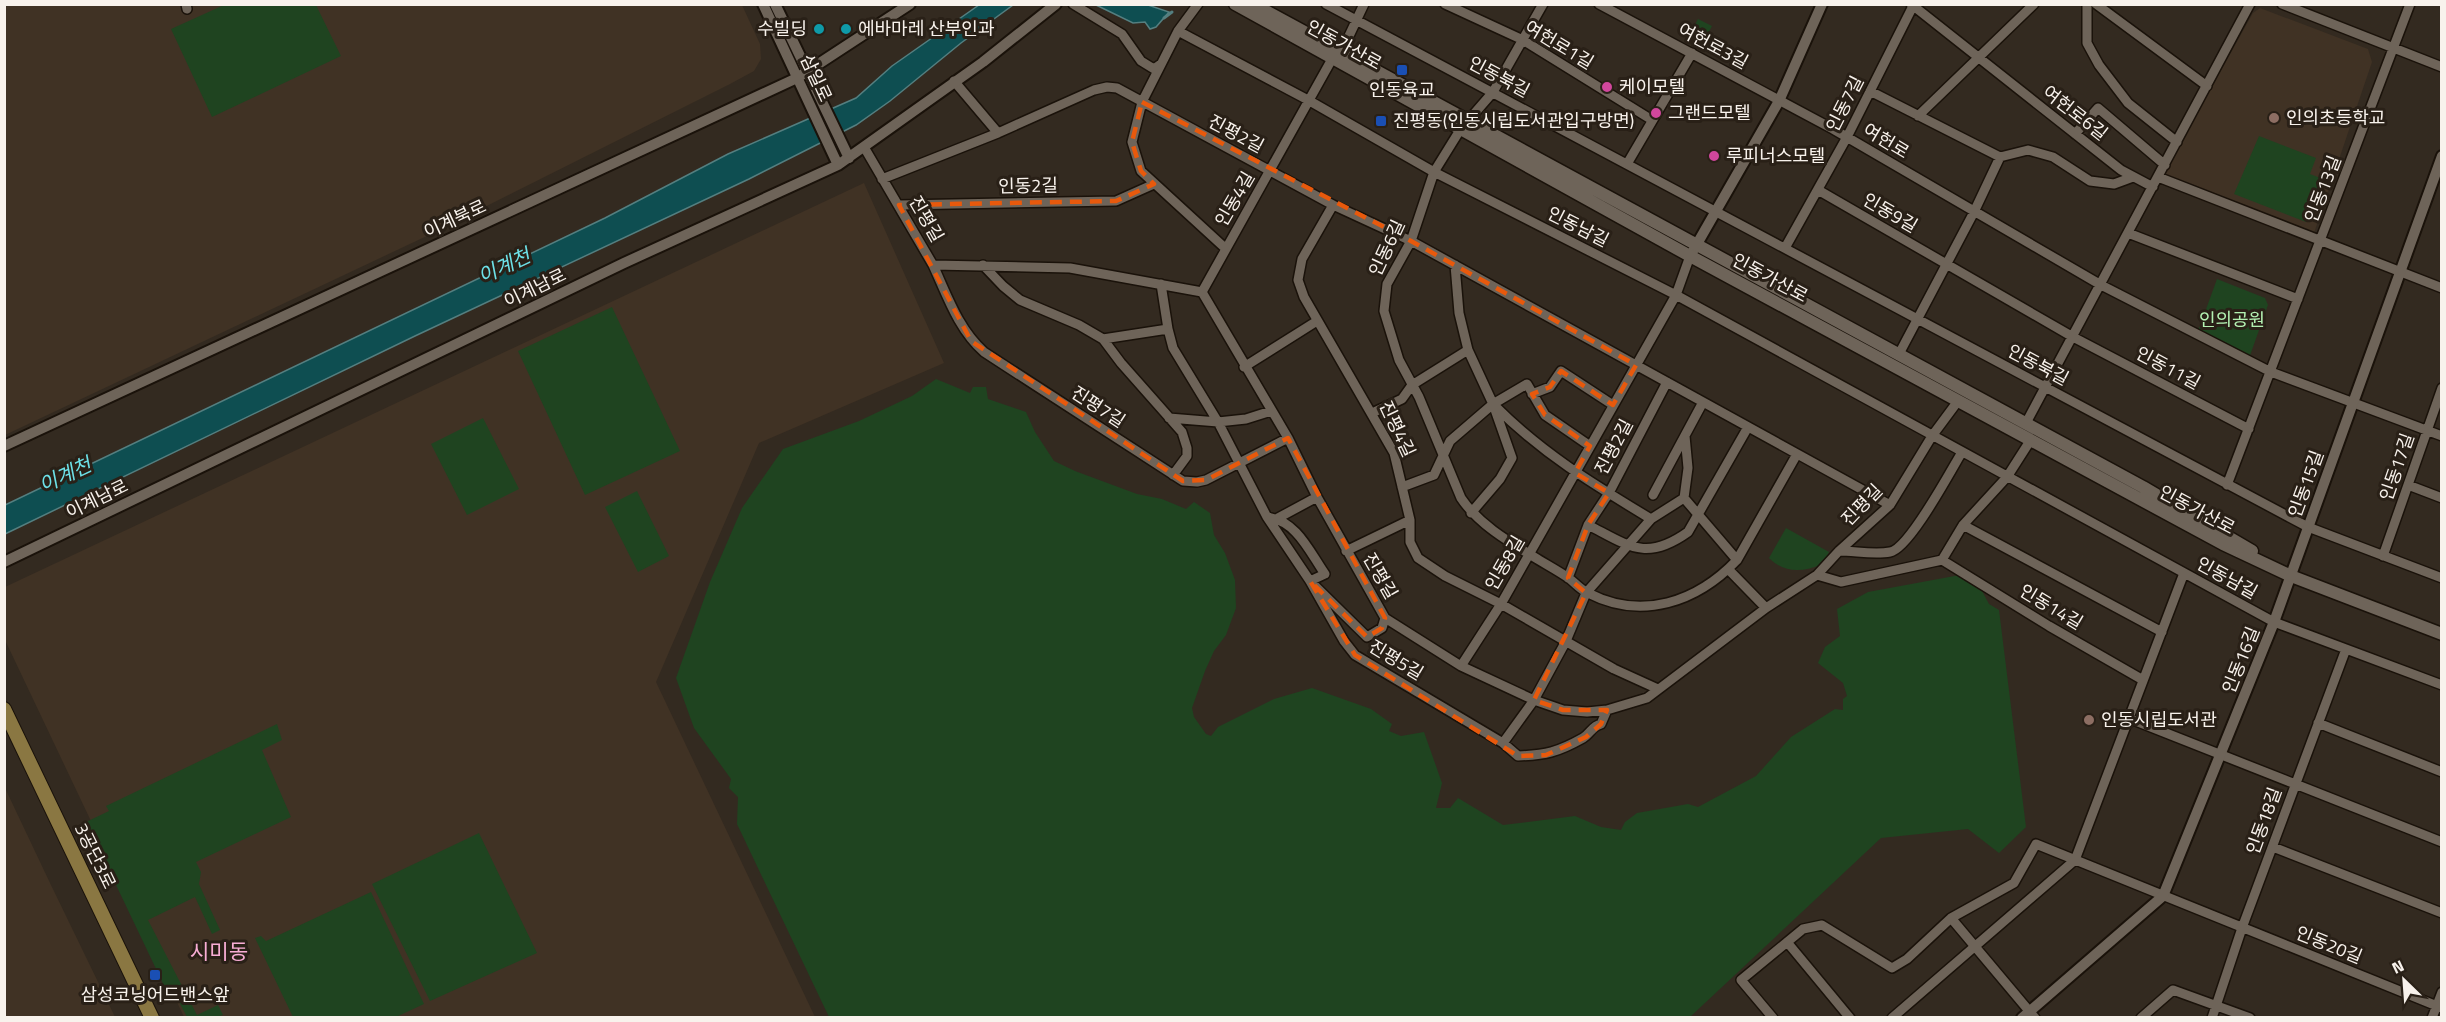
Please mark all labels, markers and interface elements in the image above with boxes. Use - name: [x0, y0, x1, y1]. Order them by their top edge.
- street label: 인동가산로: [1301, 13, 1387, 76]
- street label: 여헌로1길: [1520, 13, 1599, 76]
- place label: 수빌딩: [757, 15, 807, 42]
- place label: 에바마레 산부인과: [858, 15, 995, 42]
- street label: 여헌로3길: [1673, 16, 1753, 75]
- marker: 수빌딩: [812, 22, 826, 36]
- marker: 에바마레 산부인과: [839, 22, 853, 36]
- street label: 인동북길: [1464, 49, 1535, 104]
- street label: 삼일로: [794, 50, 839, 106]
- marker: 인동육교: [1395, 63, 1409, 77]
- street label: 인동7길: [1819, 71, 1870, 137]
- place label: 케이모텔: [1619, 73, 1685, 100]
- place label: 인동육교: [1369, 76, 1435, 103]
- street label: 여헌로6길: [2037, 78, 2114, 147]
- marker: 케이모텔: [1600, 80, 1614, 94]
- place label: 그랜드모텔: [1668, 99, 1751, 126]
- place label: 인의초등학교: [2286, 104, 2385, 131]
- marker: 그랜드모텔: [1649, 106, 1663, 120]
- place label: 진평동(인동시립도서관입구방면): [1393, 107, 1634, 134]
- street label: 진평2길: [1204, 108, 1269, 160]
- marker: 인의초등학교: [2267, 111, 2281, 125]
- marker: 진평동(인동시립도서관입구방면): [1374, 114, 1388, 128]
- street label: 여헌로: [1858, 116, 1915, 165]
- place label: 루피너스모텔: [1726, 142, 1825, 169]
- marker: 루피너스모텔: [1707, 149, 1721, 163]
- street label: 인동13길: [2297, 151, 2348, 226]
- street label: 인동4길: [1208, 166, 1261, 231]
- street label: 인동2길: [998, 171, 1058, 200]
- street label: 인동9길: [1858, 186, 1923, 239]
- street label: 진평길: [902, 190, 951, 247]
- street label: 이계북로: [419, 192, 491, 245]
- street label: 인동남길: [1543, 199, 1614, 254]
- street label: 인동6길: [1362, 215, 1411, 281]
- water label: 이계천: [472, 239, 538, 291]
- street label: 인동가산로: [1727, 246, 1813, 309]
- street label: 이계남로: [499, 261, 570, 314]
- park label: 인의공원: [2199, 306, 2265, 333]
- street label: 인동북길: [2003, 337, 2074, 392]
- street label: 인동11길: [2131, 339, 2205, 396]
- street label: 진평7길: [1066, 379, 1131, 434]
- street label: 진평4길: [1373, 396, 1422, 462]
- street label: 진평2길: [1588, 414, 1640, 479]
- street label: 인동17길: [2372, 429, 2421, 504]
- street label: 인동15길: [2281, 446, 2330, 521]
- water label: 이계천: [33, 448, 99, 500]
- street label: 이계남로: [61, 472, 132, 525]
- street label: 진평길: [1835, 477, 1889, 532]
- street label: 인동가산로: [2154, 478, 2240, 541]
- street label: 인동8길: [1478, 530, 1531, 595]
- street label: 진평길: [1356, 547, 1405, 604]
- street label: 인동남길: [2192, 550, 2263, 605]
- street label: 인동14길: [2014, 577, 2088, 636]
- street label: 인동16길: [2215, 622, 2266, 697]
- street label: 진평5길: [1364, 633, 1429, 687]
- place label: 인동시립도서관: [2101, 706, 2217, 733]
- marker: 인동시립도서관: [2082, 713, 2096, 727]
- street label: 인동18길: [2239, 783, 2288, 858]
- street label: 3공단3로: [68, 818, 123, 893]
- street label: 인동20길: [2292, 919, 2367, 970]
- district label: 시미동: [190, 935, 248, 967]
- north arrow: [2374, 950, 2434, 1010]
- text: N: [2388, 953, 2408, 980]
- marker: 삼성코닝어드밴스앞: [148, 968, 162, 982]
- place label: 삼성코닝어드밴스앞: [80, 981, 230, 1008]

